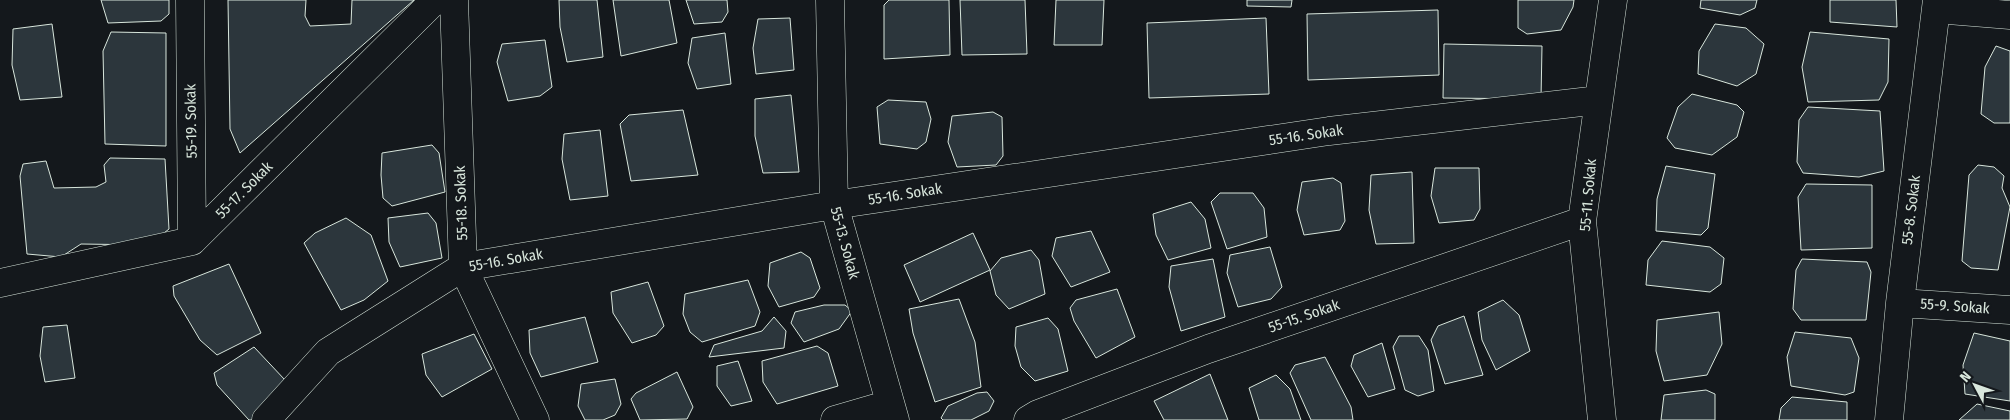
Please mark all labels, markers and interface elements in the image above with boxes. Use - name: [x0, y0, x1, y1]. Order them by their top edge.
- street label: 55-19. Sokak: [181, 84, 201, 158]
- street label: 55-16. Sokak: [1268, 121, 1344, 149]
- street label: 55-17. Sokak: [212, 158, 276, 222]
- street label: 55-11. Sokak: [1576, 158, 1600, 232]
- street label: 55-18. Sokak: [451, 165, 471, 241]
- street label: 55-8. Sokak: [1898, 174, 1924, 246]
- street label: 55-16. Sokak: [867, 179, 943, 209]
- street label: 55-13. Sokak: [827, 205, 863, 281]
- street label: 55-16. Sokak: [468, 245, 544, 275]
- street label: 55-15. Sokak: [1266, 295, 1342, 337]
- street label: 55-9. Sokak: [1920, 295, 1990, 317]
- north arrow: [1950, 360, 2000, 410]
- text: N: [1956, 368, 1975, 386]

